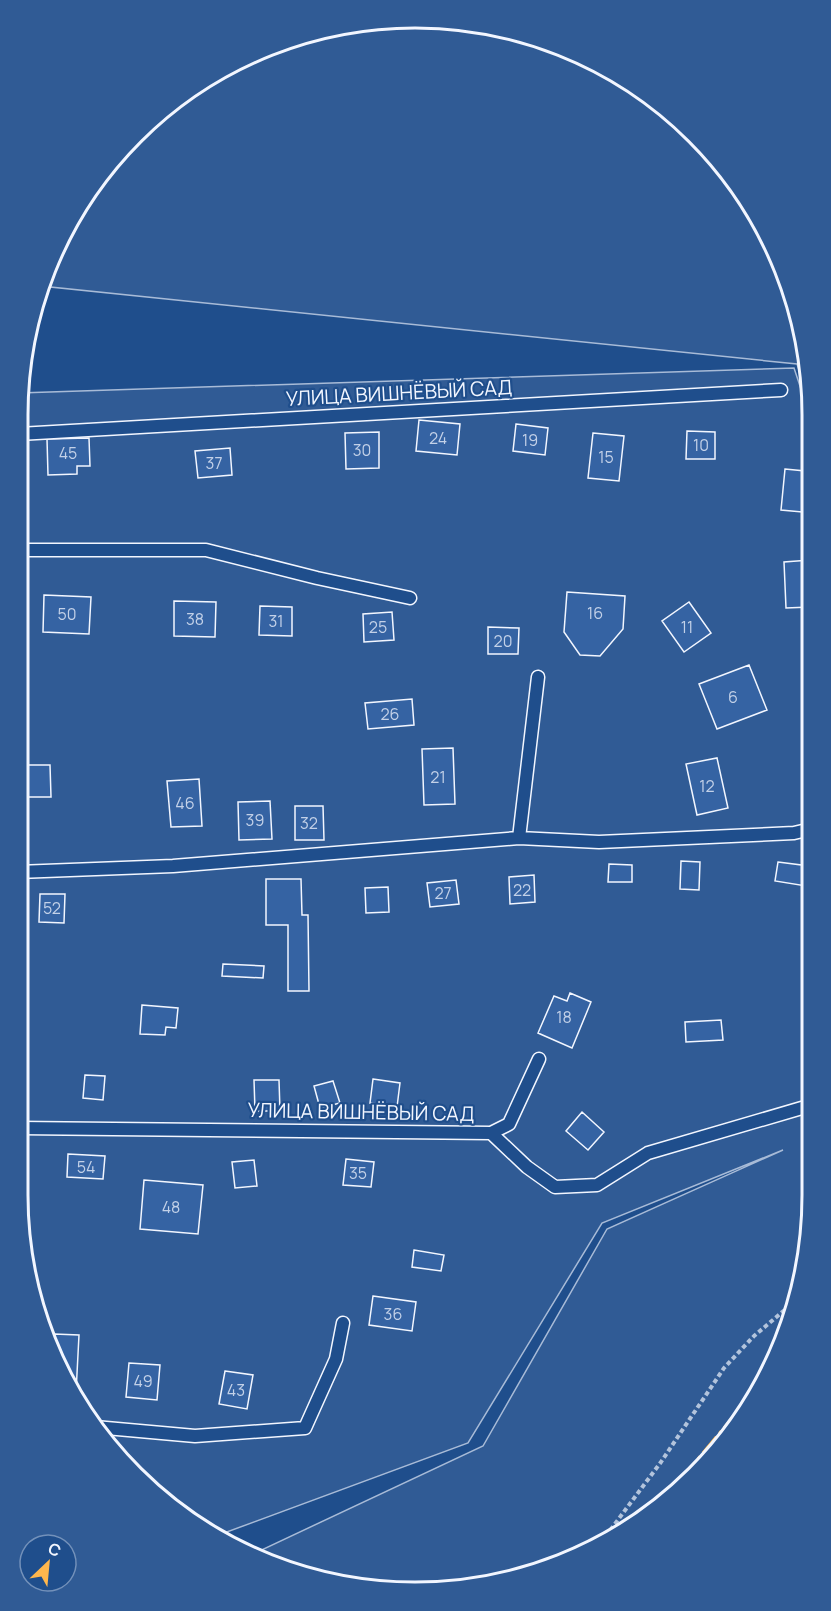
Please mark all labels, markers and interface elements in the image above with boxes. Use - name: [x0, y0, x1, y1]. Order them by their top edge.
- street label: УЛИЦА ВИШНЁВЫЙ САД: [285, 373, 513, 412]
- house number: 24: [429, 427, 447, 449]
- house number: 19: [522, 429, 538, 451]
- house number: 10: [693, 434, 709, 456]
- house number: 30: [353, 439, 371, 461]
- house number: 45: [59, 442, 77, 464]
- house number: 15: [598, 446, 614, 468]
- house number: 37: [206, 452, 222, 474]
- house number: 16: [587, 602, 603, 624]
- house number: 50: [58, 603, 77, 625]
- house number: 38: [186, 608, 204, 630]
- house number: 31: [268, 610, 284, 632]
- house number: 25: [369, 616, 387, 638]
- house number: 11: [681, 616, 693, 638]
- house number: 20: [494, 630, 512, 652]
- house number: 6: [728, 686, 738, 708]
- house number: 26: [380, 703, 400, 725]
- house number: 21: [430, 766, 446, 788]
- house number: 12: [699, 775, 715, 797]
- house number: 46: [175, 792, 195, 814]
- house number: 39: [246, 809, 264, 831]
- house number: 32: [300, 812, 318, 834]
- house number: 22: [513, 879, 531, 901]
- house number: 27: [434, 882, 452, 904]
- house number: 52: [43, 897, 61, 919]
- house number: 18: [556, 1006, 572, 1028]
- street label: УЛИЦА ВИШНЁВЫЙ САД: [247, 1096, 475, 1127]
- house number: 54: [77, 1156, 95, 1178]
- house number: 35: [349, 1162, 367, 1184]
- house number: 48: [162, 1196, 180, 1218]
- house number: 36: [384, 1303, 402, 1325]
- house number: 49: [133, 1370, 153, 1392]
- house number: 43: [227, 1379, 245, 1401]
- north arrow: [18, 1533, 78, 1593]
- text: С: [44, 1537, 65, 1562]

